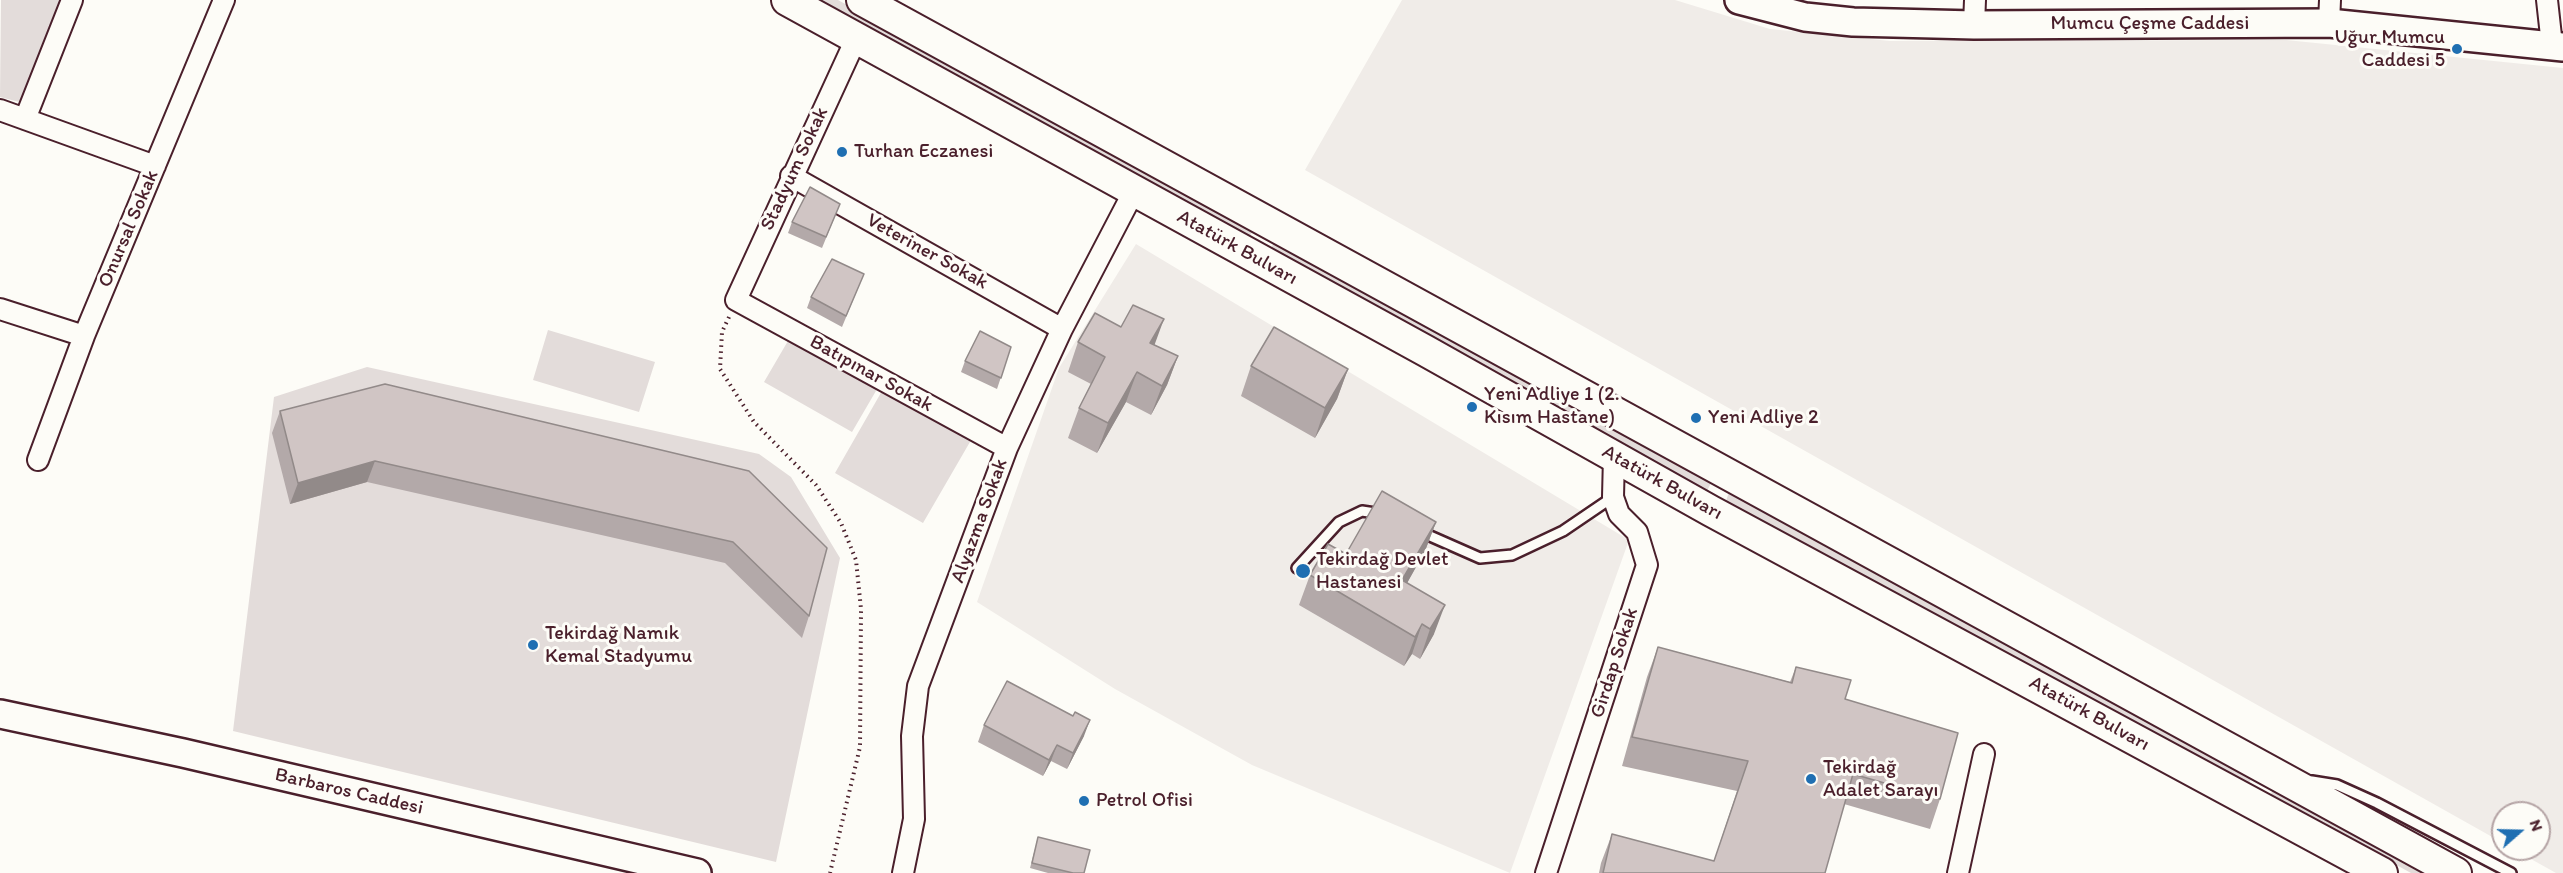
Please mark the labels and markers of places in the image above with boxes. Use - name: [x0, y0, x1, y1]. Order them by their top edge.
- place label: Uğur Mumcu Caddesi 5: [2334, 26, 2445, 73]
- marker: Uğur Mumcu Caddesi 5: [2450, 42, 2464, 56]
- place label: Turhan Eczanesi: [854, 140, 993, 164]
- marker: Turhan Eczanesi: [835, 145, 849, 159]
- place label: Yeni Adliye 1 (2. Kısım Hastane): [1484, 383, 1620, 430]
- marker: Yeni Adliye 1 (2. Kısım Hastane): [1465, 400, 1479, 414]
- place label: Yeni Adliye 2: [1708, 406, 1818, 430]
- marker: Yeni Adliye 2: [1689, 411, 1703, 425]
- place label: Tekirdağ Devlet Hastanesi: [1316, 548, 1449, 595]
- marker: Tekirdağ Devlet Hastanesi: [1294, 562, 1312, 580]
- place label: Tekirdağ Namık Kemal Stadyumu: [545, 622, 692, 669]
- marker: Tekirdağ Namık Kemal Stadyumu: [526, 638, 540, 652]
- place label: Tekirdağ Adalet Sarayı: [1823, 756, 1938, 803]
- marker: Tekirdağ Adalet Sarayı: [1804, 772, 1818, 786]
- place label: Petrol Ofisi: [1096, 789, 1193, 813]
- marker: Petrol Ofisi: [1077, 794, 1091, 808]

